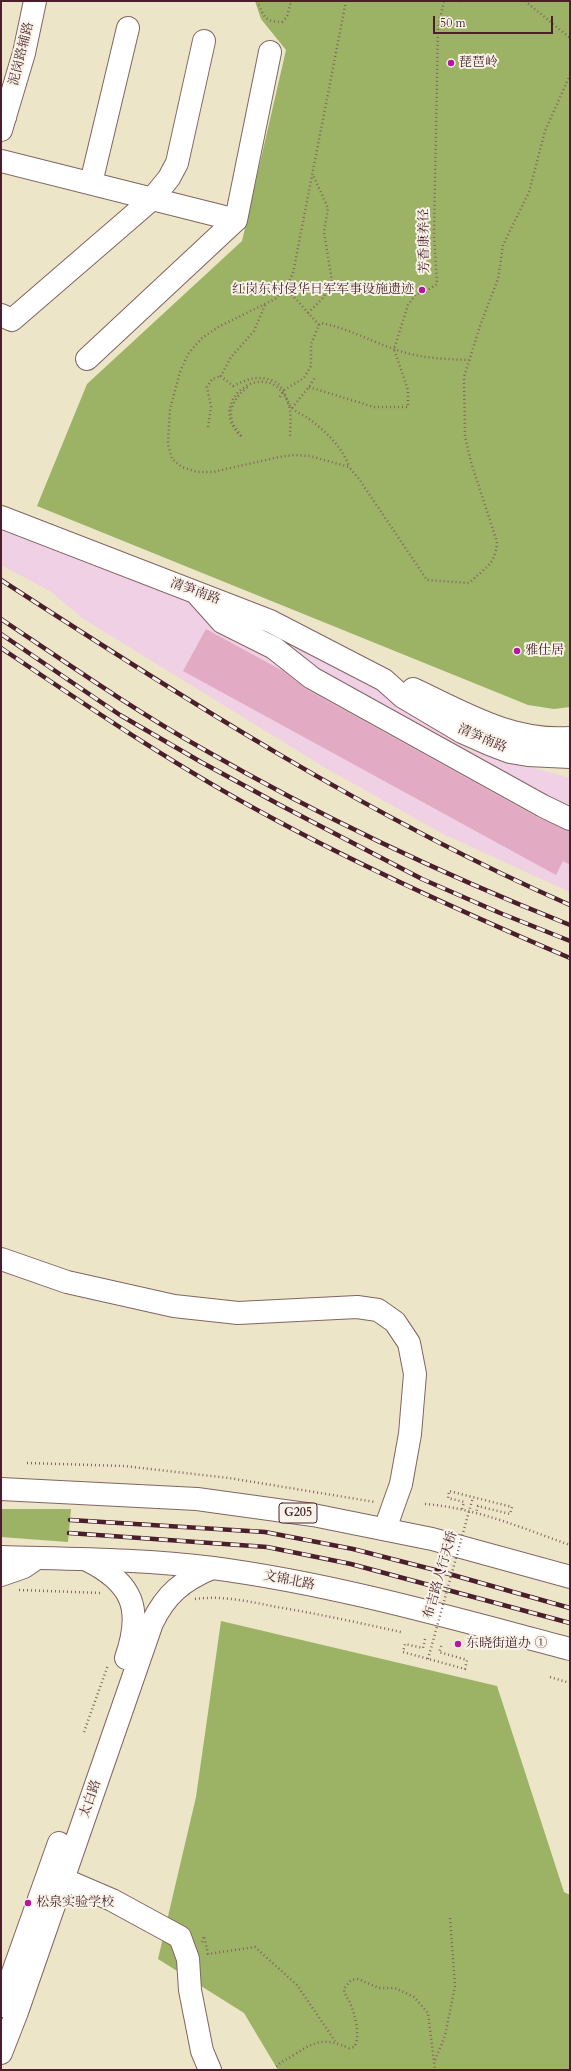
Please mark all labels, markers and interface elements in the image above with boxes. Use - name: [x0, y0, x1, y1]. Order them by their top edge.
- scale bar: [435, 8, 555, 34]
- text: 50 m: [440, 15, 466, 31]
- street label: 泥岗路辅路: [7, 21, 37, 87]
- place label: 琵琶岭: [459, 55, 498, 71]
- marker: 琵琶岭: [446, 58, 456, 68]
- street label: 芳香康养径: [417, 208, 433, 274]
- place label: 红岗东村侵华日军军事设施遗迹: [232, 282, 414, 298]
- marker: 红岗东村侵华日军军事设施遗迹: [417, 285, 427, 295]
- street label: 清笋南路: [168, 576, 222, 608]
- place label: 雅仕居: [525, 643, 564, 659]
- marker: 雅仕居: [512, 646, 522, 656]
- street label: 清笋南路: [455, 722, 509, 756]
- road number: G205: [279, 1503, 317, 1523]
- street label: 布吉路人行天桥: [421, 1529, 461, 1621]
- street label: 文锦北路: [262, 1568, 316, 1594]
- place label: 东晓街道办 ①: [466, 1636, 547, 1652]
- marker: 东晓街道办 ①: [453, 1639, 463, 1649]
- street label: 太白路: [77, 1778, 105, 1820]
- place label: 松泉实验学校: [36, 1895, 114, 1911]
- marker: 松泉实验学校: [23, 1898, 33, 1908]

